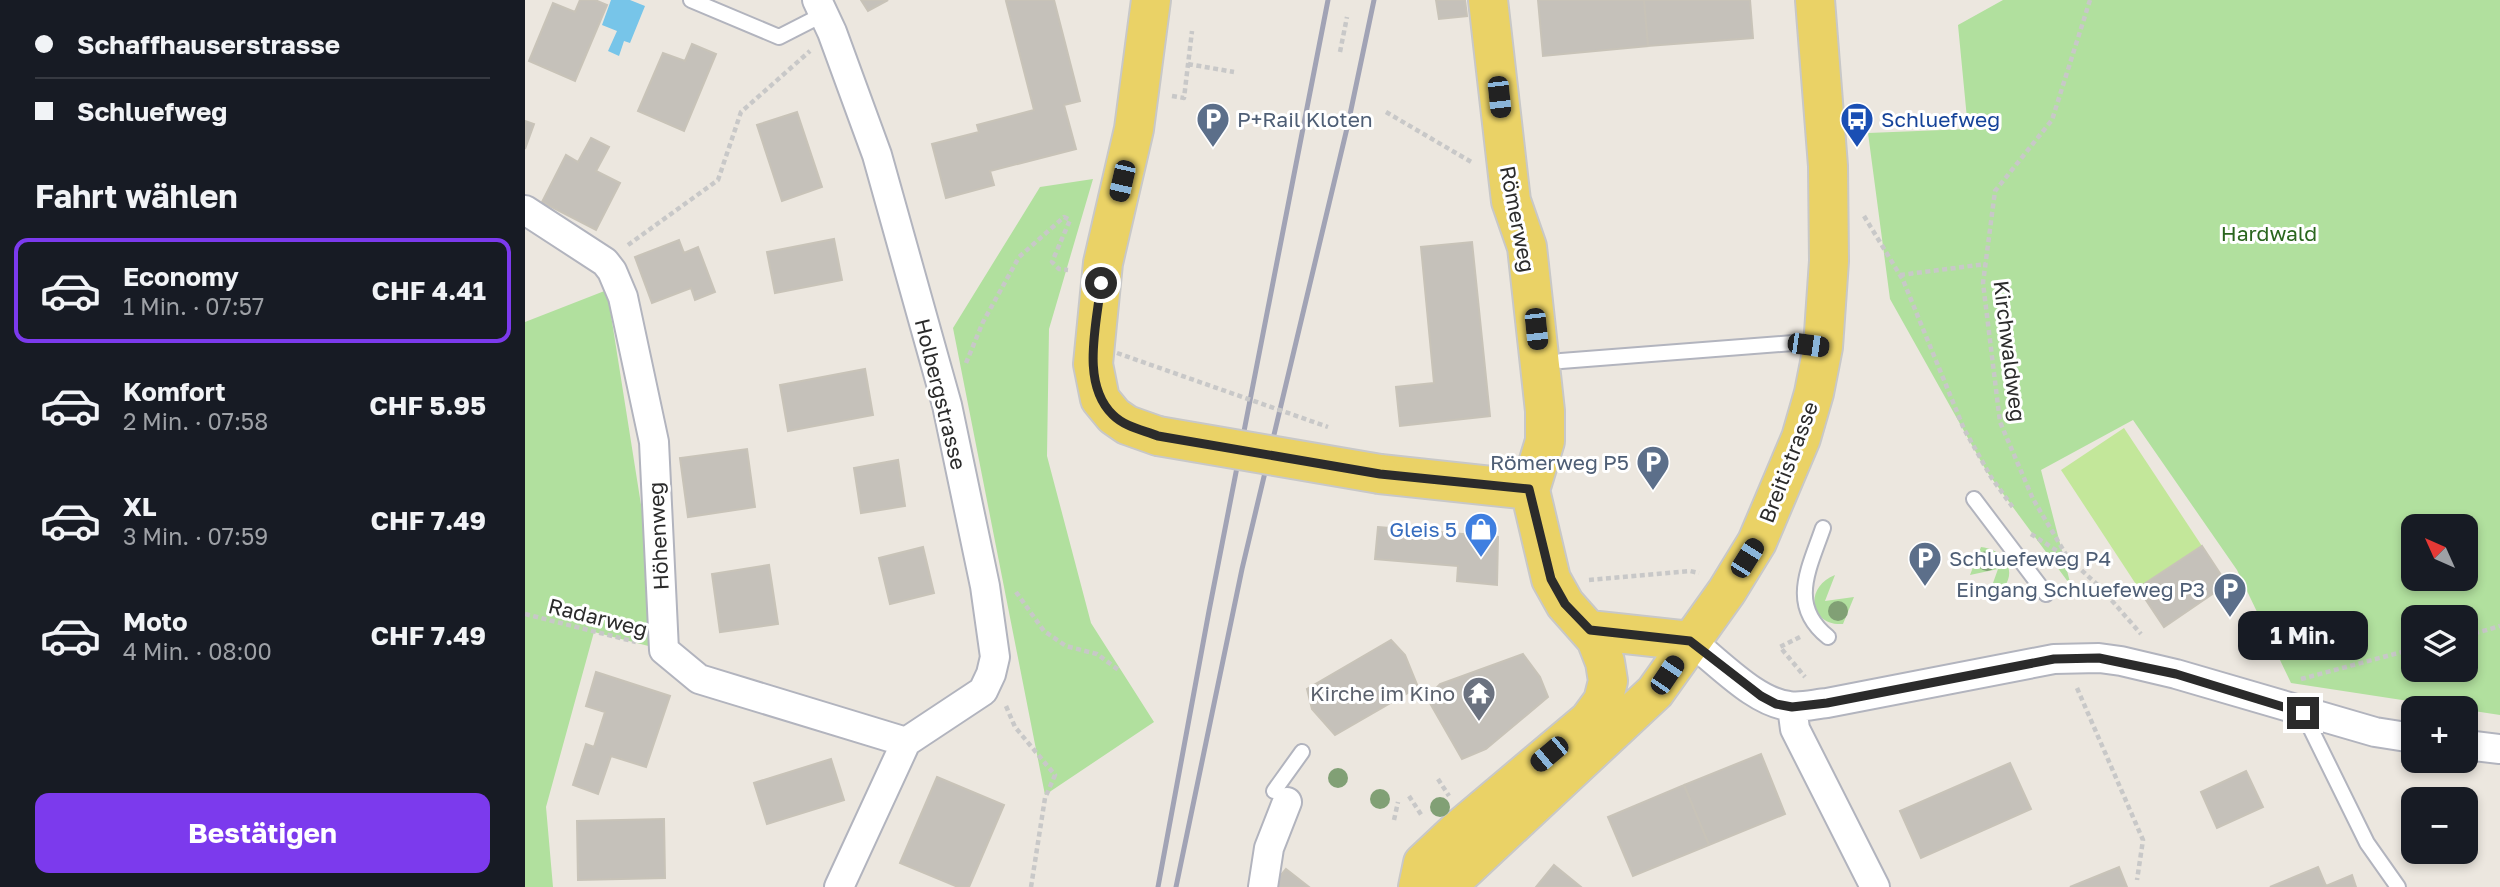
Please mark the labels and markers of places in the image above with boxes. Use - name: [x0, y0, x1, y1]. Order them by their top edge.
- parking icon: P+Rail Kloten: [1194, 100, 1232, 149]
- bus stop icon: Schluefweg: [1838, 100, 1876, 149]
- place label: P+Rail Kloten: [1237, 106, 1373, 132]
- place label: Schluefweg: [1881, 106, 2000, 132]
- parking icon: Römerweg P5: [1634, 443, 1672, 492]
- place label: Römerweg P5: [1490, 449, 1629, 475]
- shop icon: Gleis 5: [1462, 510, 1500, 559]
- place label: Gleis 5: [1389, 516, 1457, 542]
- parking icon: Schluefeweg P4: [1906, 539, 1944, 588]
- place label: Schluefeweg P4: [1949, 545, 2111, 571]
- parking icon: Eingang Schluefeweg P3: [2211, 570, 2249, 619]
- place label: Eingang Schluefeweg P3: [1956, 576, 2205, 602]
- temple icon: Kirche im Kino: [1460, 674, 1498, 723]
- place label: Kirche im Kino: [1310, 680, 1455, 706]

